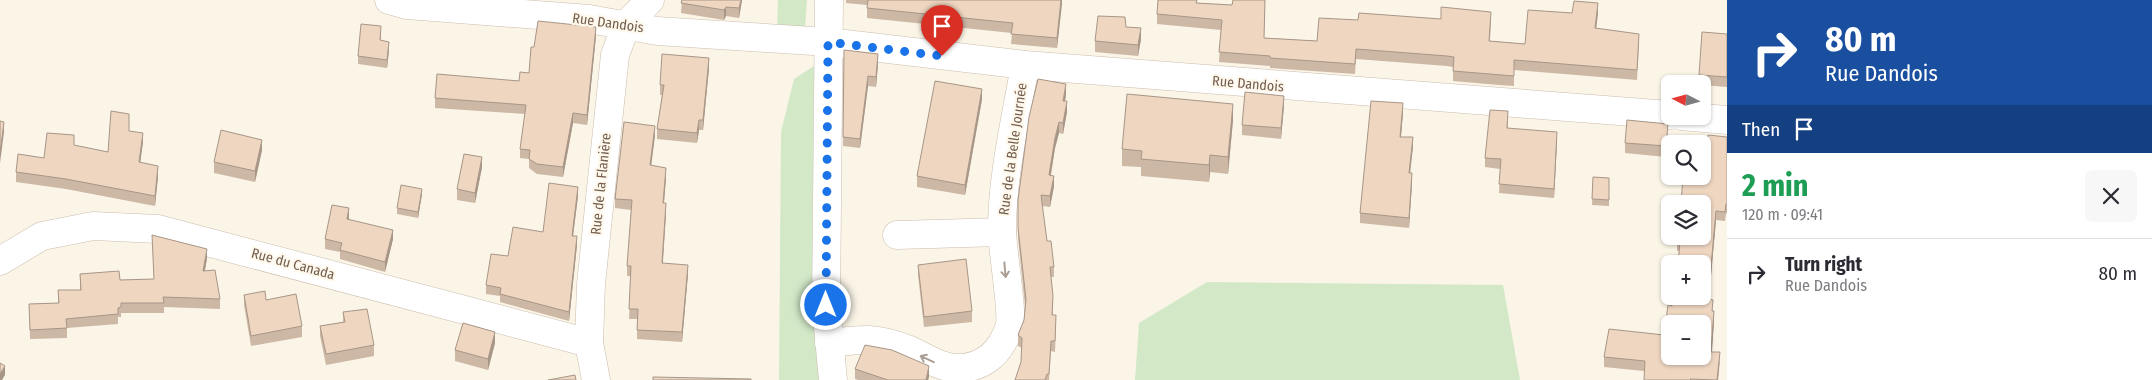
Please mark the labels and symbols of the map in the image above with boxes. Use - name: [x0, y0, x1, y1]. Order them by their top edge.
- pin: [921, 5, 963, 56]
- street label: Rue Dandois: [571, 10, 645, 36]
- street label: Rue Dandois: [1212, 72, 1285, 96]
- north arrow: [1661, 75, 1711, 125]
- street label: Rue de la Belle Journée: [995, 82, 1031, 216]
- street label: Rue de la Flanière: [587, 132, 615, 236]
- street label: Rue du Canada: [249, 245, 337, 283]
- one-way arrow: [1000, 261, 1010, 277]
- position arrow: [799, 278, 851, 330]
- one-way arrow: [920, 353, 935, 363]

